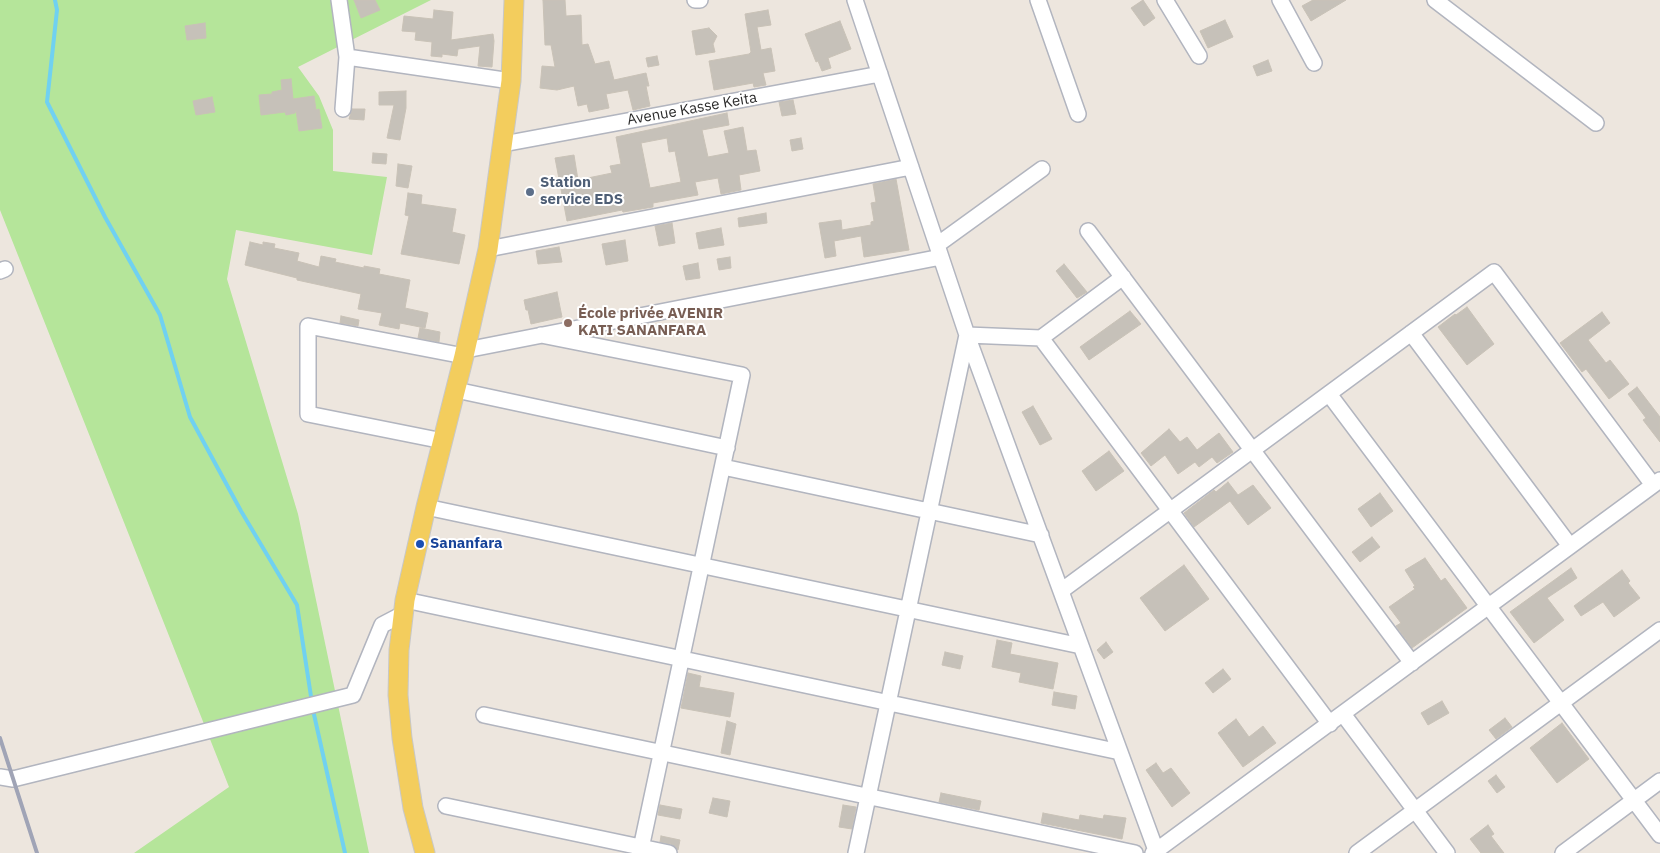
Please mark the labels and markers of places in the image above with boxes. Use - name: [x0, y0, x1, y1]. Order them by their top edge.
- place label: Station service EDS: [540, 174, 623, 209]
- marker: Station service EDS: [524, 186, 536, 198]
- place label: École privée AVENIR KATI SANANFARA: [578, 305, 723, 340]
- marker: École privée AVENIR KATI SANANFARA: [562, 317, 574, 329]
- place label: Sananfara: [430, 535, 503, 553]
- marker: Sananfara: [414, 538, 426, 550]

